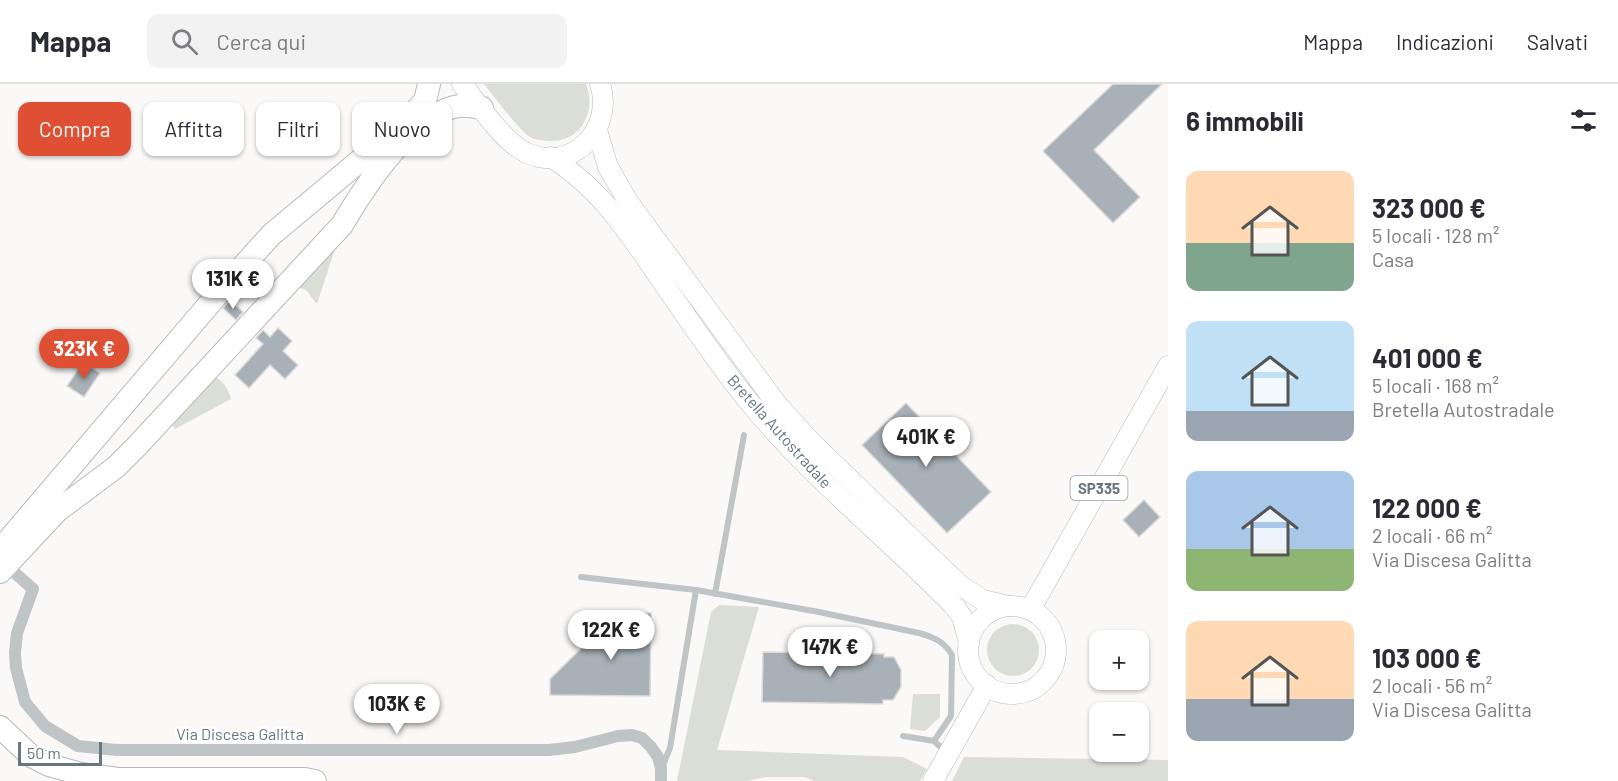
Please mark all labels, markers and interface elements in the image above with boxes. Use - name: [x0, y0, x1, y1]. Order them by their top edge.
- search box: [147, 14, 567, 68]
- text: Mappa: [30, 24, 111, 58]
- icon: search: [168, 25, 201, 58]
- text: Cerca qui: [216, 28, 306, 54]
- text: Mappa: [1303, 29, 1363, 54]
- text: Indicazioni: [1396, 29, 1494, 54]
- text: Salvati: [1527, 29, 1588, 54]
- chip: Compra: [18, 102, 131, 156]
- chip: Affitta: [143, 102, 244, 156]
- chip: Filtri: [256, 102, 340, 156]
- chip: Nuovo: [352, 102, 452, 156]
- icon: filters: [1567, 104, 1600, 137]
- text: 6 immobili: [1186, 105, 1304, 136]
- text: 323 000 €: [1372, 192, 1486, 223]
- icon: home: [1234, 195, 1306, 267]
- text: 5 locali · 128 m²: [1372, 223, 1500, 247]
- text: Casa: [1372, 247, 1414, 271]
- pin: 131K €: [184, 259, 282, 310]
- text: 131K €: [206, 266, 260, 290]
- pin: 323K €: [35, 329, 133, 380]
- text: 323K €: [53, 336, 115, 360]
- text: 401 000 €: [1372, 342, 1483, 373]
- icon: home: [1234, 345, 1306, 417]
- street label: Bretella Autostradale: [724, 370, 836, 492]
- text: 5 locali · 168 m²: [1372, 373, 1499, 397]
- text: Bretella Autostradale: [1372, 397, 1555, 421]
- pin: 401K €: [877, 417, 975, 468]
- text: 401K €: [896, 424, 956, 448]
- road number: SP335: [1070, 476, 1128, 500]
- text: 122 000 €: [1372, 492, 1482, 523]
- icon: home: [1234, 495, 1306, 567]
- text: 2 locali · 66 m²: [1372, 523, 1492, 547]
- text: Via Discesa Galitta: [1372, 547, 1532, 571]
- pin: 122K €: [562, 610, 660, 661]
- text: 122K €: [582, 617, 640, 641]
- pin: 147K €: [781, 627, 879, 678]
- map controls: [1089, 630, 1149, 762]
- button: +: [1089, 630, 1149, 690]
- text: 147K €: [802, 634, 858, 658]
- text: 103 000 €: [1372, 642, 1481, 673]
- icon: home: [1234, 645, 1306, 717]
- text: 2 locali · 56 m²: [1372, 673, 1492, 697]
- pin: 103K €: [348, 684, 446, 735]
- text: 103K €: [368, 691, 426, 715]
- text: Via Discesa Galitta: [1372, 697, 1532, 721]
- button: −: [1089, 702, 1149, 762]
- street label: Via Discesa Galitta: [176, 724, 304, 743]
- scale bar: [18, 739, 102, 766]
- text: 50 m: [27, 743, 61, 762]

